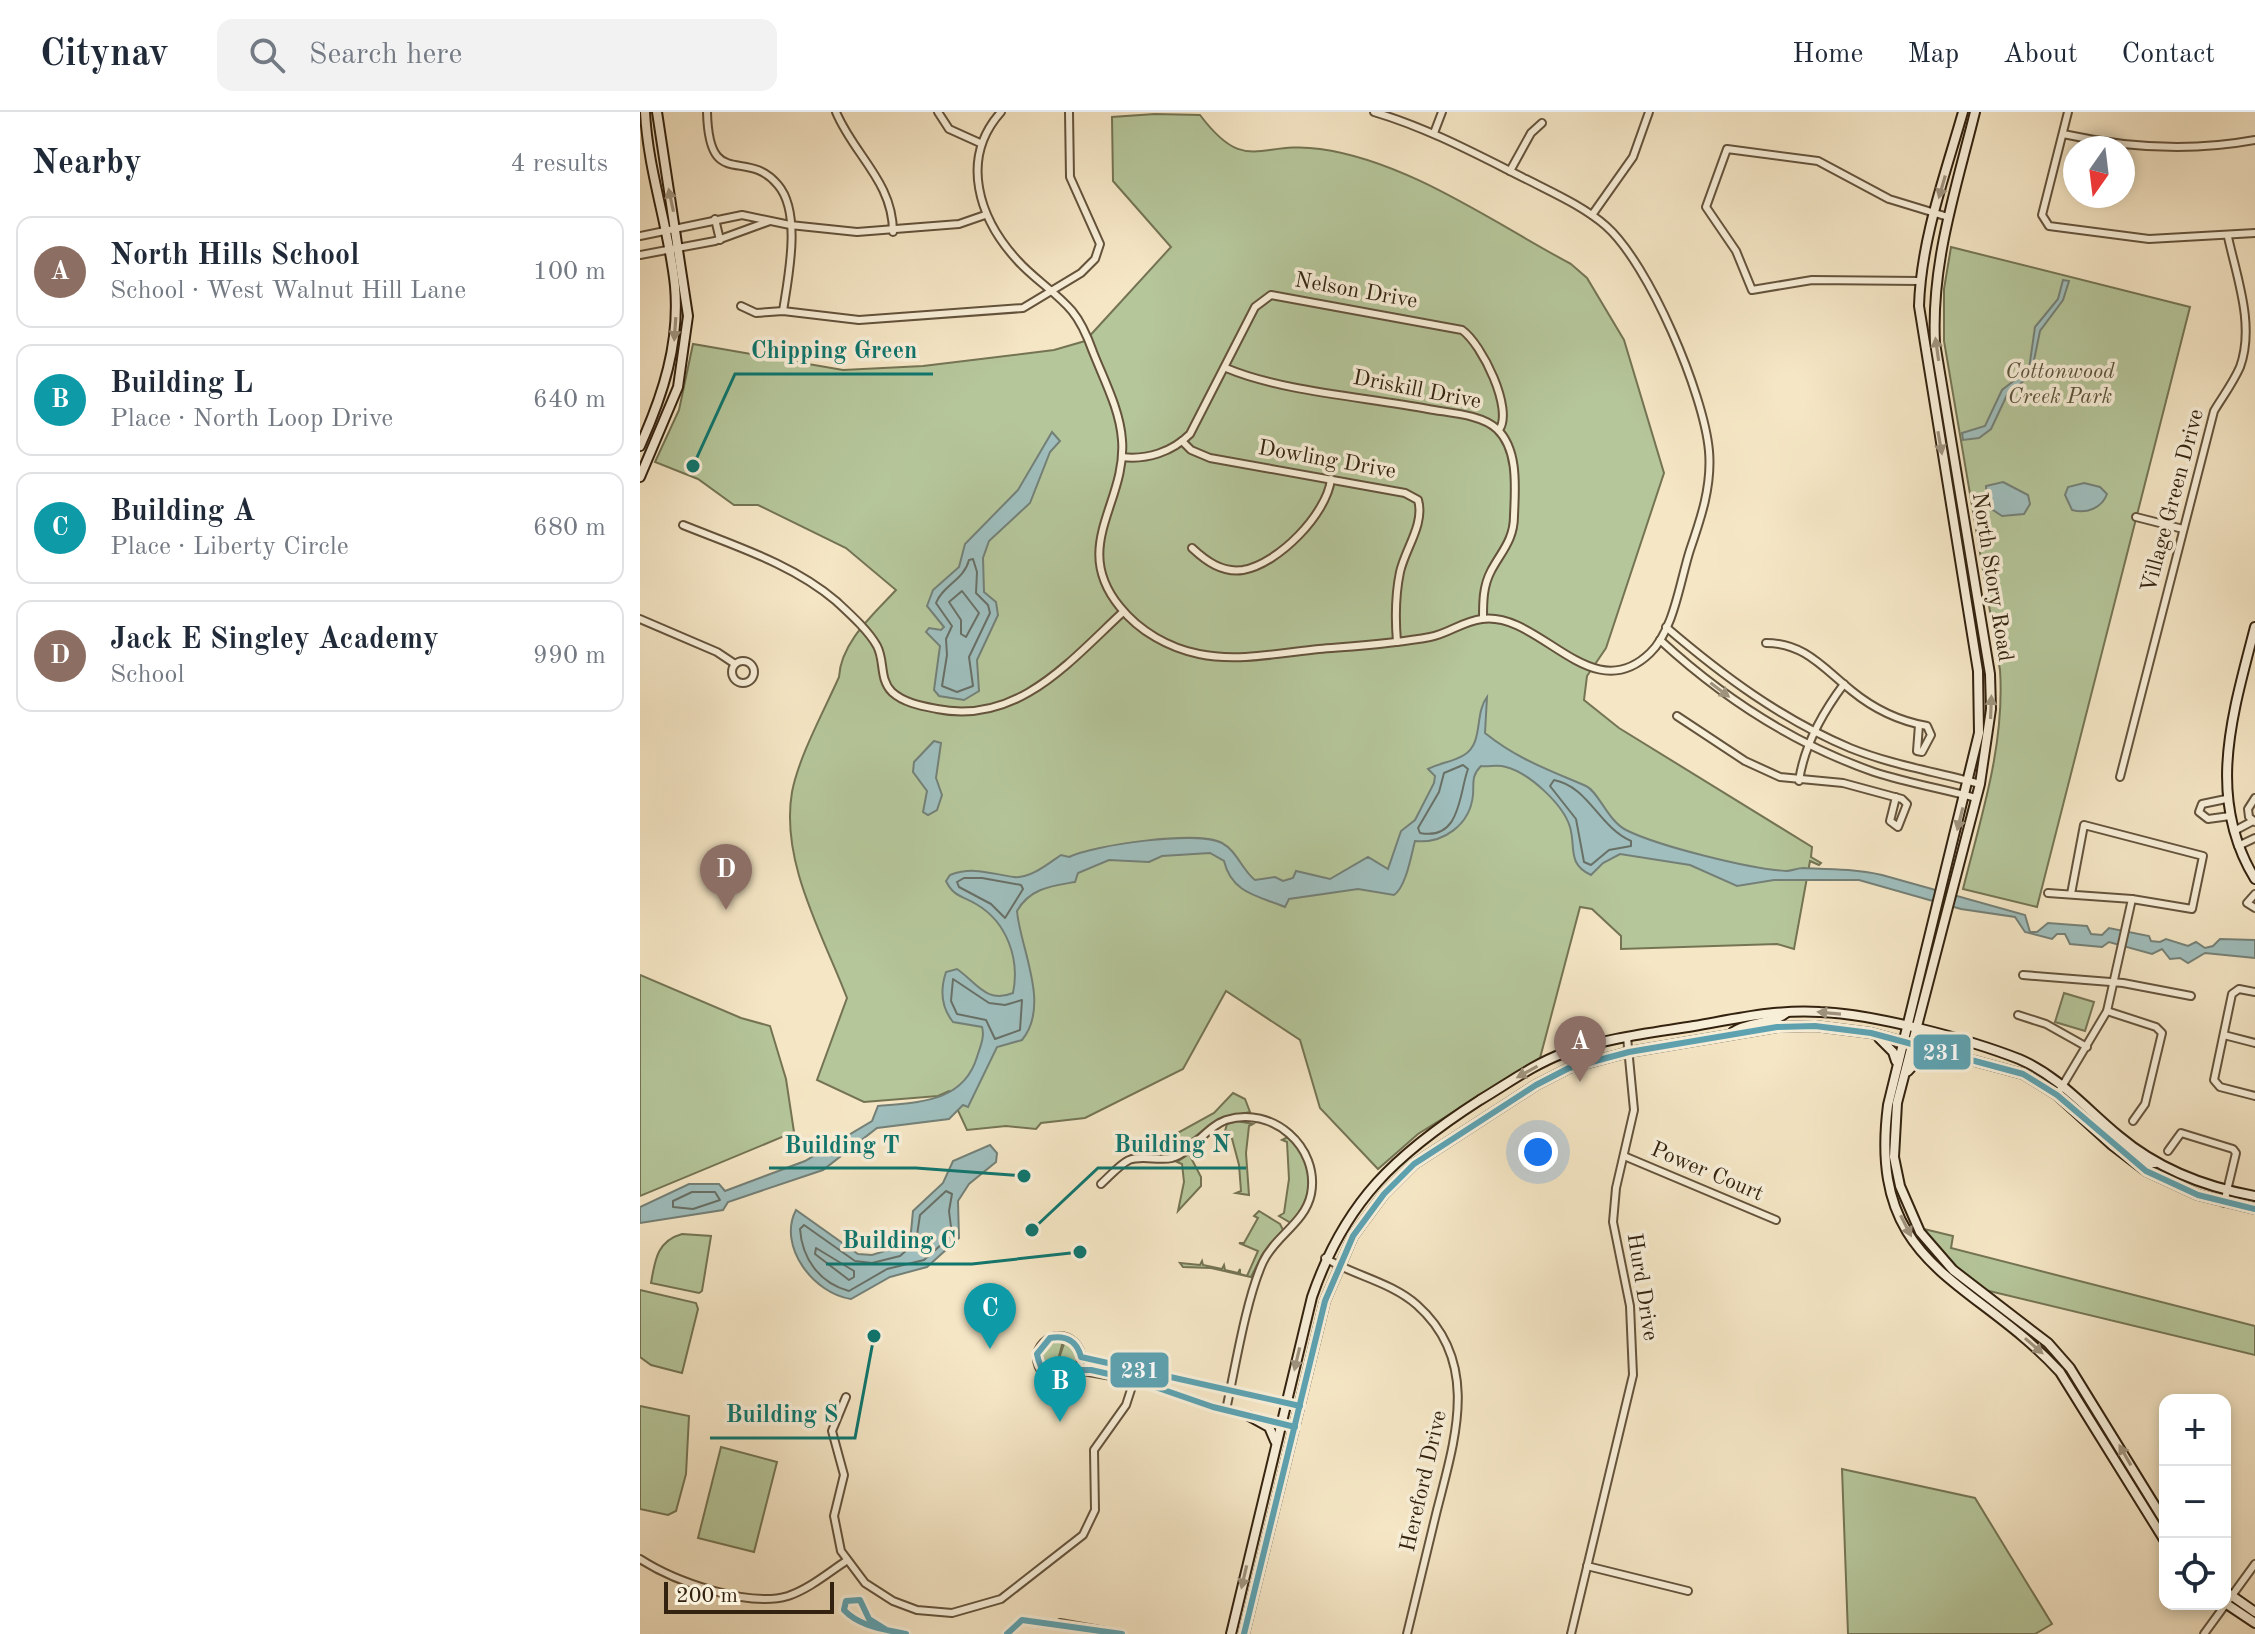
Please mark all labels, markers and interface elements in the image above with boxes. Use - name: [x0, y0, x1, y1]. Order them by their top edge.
- search box: [217, 19, 777, 91]
- icon: search: [245, 33, 289, 77]
- text: Citynav: [40, 36, 169, 74]
- text: Search here: [309, 40, 462, 70]
- text: Home: [1792, 41, 1863, 69]
- text: Map: [1907, 41, 1959, 69]
- text: About: [2003, 41, 2078, 69]
- text: Contact: [2122, 41, 2215, 69]
- north arrow: [2063, 136, 2135, 208]
- text: Nearby: [32, 147, 142, 181]
- text: 4 results: [510, 151, 608, 177]
- one-way arrow: [1935, 176, 1948, 200]
- one-way arrow: [664, 187, 676, 212]
- text: North Hills School: [110, 241, 359, 271]
- text: A: [50, 259, 70, 285]
- text: 100 m: [533, 259, 606, 285]
- street label: Nelson Drive: [1293, 269, 1419, 313]
- text: School · West Walnut Hill Lane: [110, 278, 466, 304]
- one-way arrow: [668, 317, 681, 342]
- callout: Chipping Green: [735, 326, 933, 374]
- one-way arrow: [1930, 336, 1943, 361]
- text: Chipping Green: [751, 340, 917, 364]
- park label: Cottonwood Creek Park: [2005, 361, 2115, 408]
- street label: Driskill Drive: [1351, 367, 1483, 413]
- text: Building L: [110, 369, 253, 399]
- text: B: [51, 387, 69, 413]
- text: 640 m: [533, 387, 606, 413]
- text: Place · North Loop Drive: [110, 406, 393, 432]
- street label: Village Green Drive: [2138, 407, 2208, 595]
- one-way arrow: [1935, 431, 1947, 456]
- street label: Dowling Drive: [1256, 437, 1398, 483]
- street label: North Story Road: [1968, 491, 2016, 663]
- text: Building A: [110, 497, 255, 527]
- text: C: [51, 515, 69, 541]
- text: 680 m: [533, 515, 606, 541]
- text: Place · Liberty Circle: [110, 534, 349, 560]
- text: Jack E Singley Academy: [110, 625, 439, 655]
- text: D: [50, 643, 70, 669]
- text: 990 m: [533, 643, 606, 669]
- text: School: [110, 662, 184, 688]
- one-way arrow: [1709, 681, 1730, 697]
- one-way arrow: [1984, 694, 1997, 719]
- one-way arrow: [1953, 806, 1965, 831]
- pin: D: [700, 844, 752, 910]
- one-way arrow: [1816, 1006, 1841, 1019]
- pin: A: [1554, 1016, 1606, 1082]
- line badge: 231: [1912, 1033, 1972, 1071]
- text: 231: [1923, 1043, 1961, 1065]
- one-way arrow: [1516, 1065, 1538, 1079]
- callout: Building T: [769, 1120, 916, 1168]
- callout: Building N: [1098, 1120, 1246, 1168]
- your location: [1518, 1132, 1558, 1172]
- text: Building N: [1114, 1134, 1231, 1158]
- text: Building T: [784, 1135, 900, 1159]
- street label: Power Court: [1648, 1138, 1766, 1206]
- one-way arrow: [1899, 1215, 1912, 1238]
- callout: Building C: [826, 1216, 972, 1264]
- text: Building C: [842, 1230, 956, 1254]
- street label: Hurd Drive: [1623, 1232, 1661, 1342]
- pin: C: [964, 1283, 1016, 1349]
- one-way arrow: [2024, 1337, 2044, 1354]
- one-way arrow: [1290, 1347, 1303, 1372]
- line badge: 231: [1109, 1351, 1170, 1389]
- pin: B: [1034, 1356, 1086, 1422]
- text: 231: [1121, 1361, 1159, 1383]
- callout: Building S: [710, 1390, 855, 1438]
- map controls: [2159, 1394, 2231, 1610]
- button: +: [2159, 1394, 2231, 1466]
- text: Building S: [726, 1404, 839, 1428]
- street label: Hereford Drive: [1397, 1408, 1451, 1554]
- one-way arrow: [2118, 1444, 2132, 1466]
- button: −: [2159, 1466, 2231, 1538]
- button: locate: [2159, 1538, 2231, 1610]
- one-way arrow: [1238, 1565, 1250, 1590]
- scale bar: [664, 1578, 834, 1614]
- text: 200 m: [676, 1585, 738, 1607]

